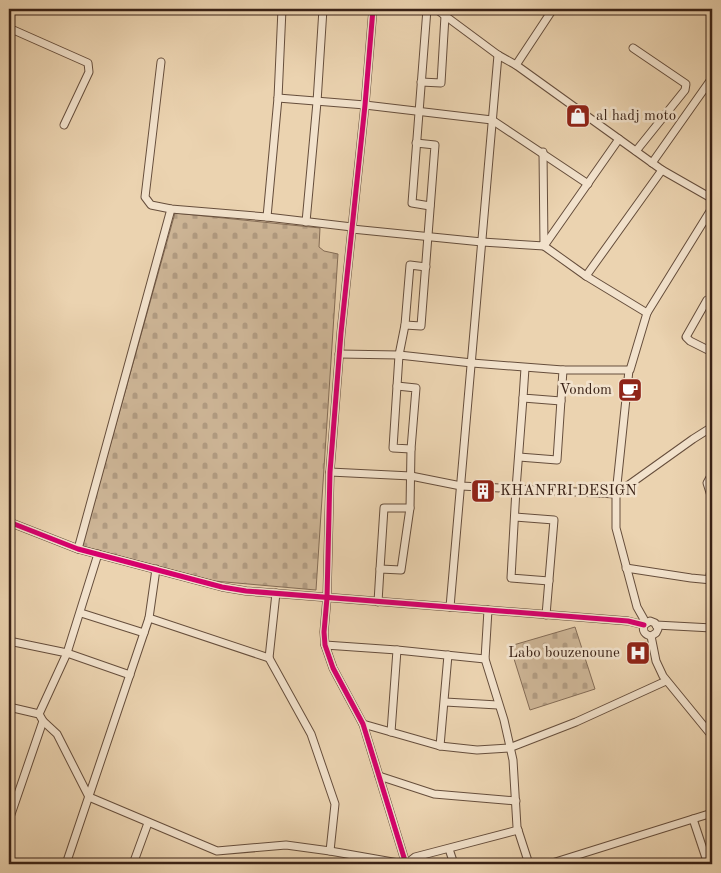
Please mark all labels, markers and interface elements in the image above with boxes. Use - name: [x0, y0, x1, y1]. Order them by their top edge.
- shop icon: al hadj moto: [565, 103, 591, 129]
- place label: al hadj moto: [596, 109, 676, 124]
- cafe icon: Vondom: [617, 377, 643, 403]
- place label: Vondom: [559, 383, 612, 398]
- building icon: KHANFRI DESIGN: [470, 478, 496, 504]
- place label: KHANFRI DESIGN: [500, 484, 637, 499]
- hospital icon: Labo bouzenoune: [625, 640, 651, 666]
- place label: Labo bouzenoune: [508, 646, 620, 661]

